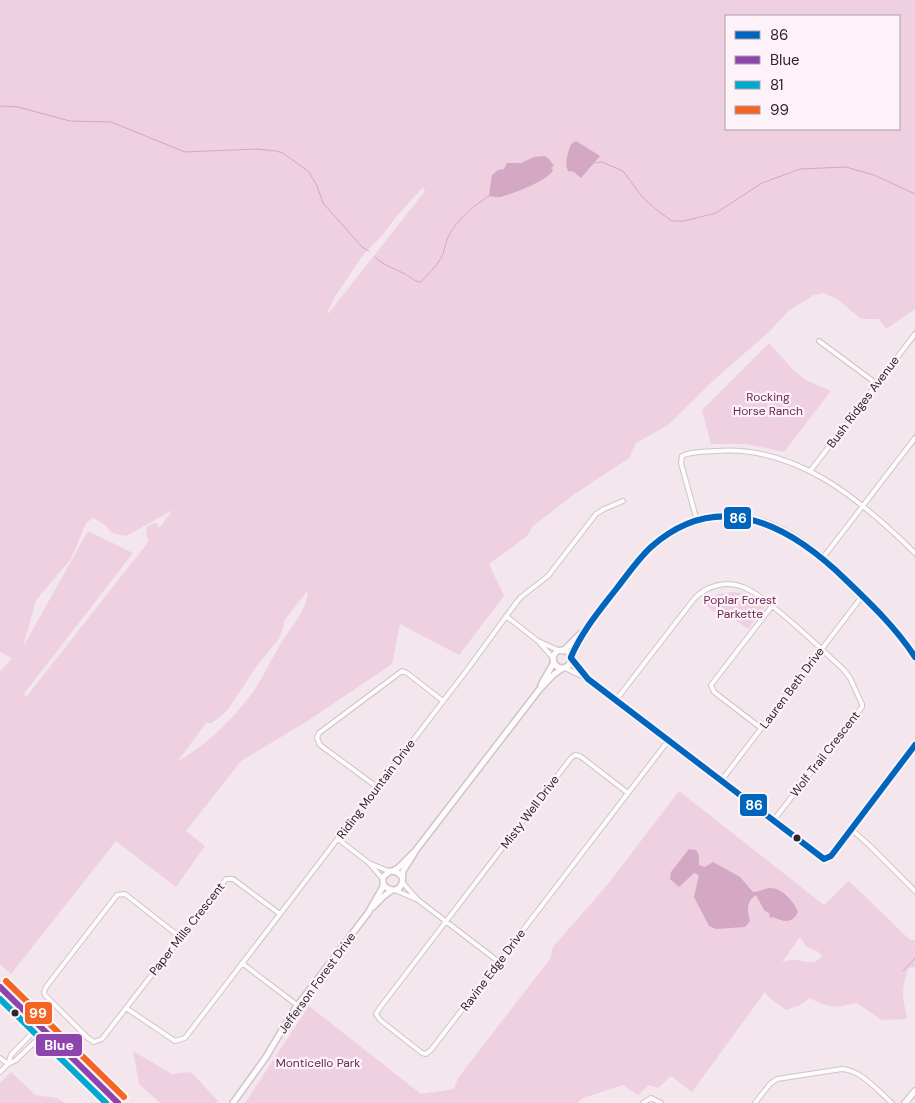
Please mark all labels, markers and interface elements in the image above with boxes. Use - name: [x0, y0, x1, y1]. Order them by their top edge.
- legend: [725, 15, 900, 130]
- text: 86: [770, 25, 789, 45]
- text: Blue: [770, 50, 800, 70]
- text: 81: [770, 75, 784, 95]
- text: 99: [770, 100, 789, 120]
- street label: Bush Ridges Avenue: [823, 353, 903, 451]
- park label: Rocking Horse Ranch: [733, 389, 803, 419]
- line badge: 86: [723, 506, 752, 530]
- text: 86: [729, 509, 747, 527]
- park label: Poplar Forest Parkette: [704, 592, 777, 622]
- street label: Lauren Beth Drive: [756, 644, 828, 732]
- street label: Wolf Trail Crescent: [786, 708, 864, 800]
- street label: Riding Mountain Drive: [333, 736, 419, 842]
- street label: Misty Well Drive: [497, 772, 563, 852]
- line badge: 86: [739, 793, 768, 817]
- text: 86: [745, 796, 763, 814]
- unlabelled marker: [792, 833, 802, 843]
- street label: Paper Mills Crescent: [146, 879, 228, 979]
- street label: Ravine Edge Drive: [457, 926, 529, 1014]
- street label: Jefferson Forest Drive: [275, 929, 359, 1037]
- line badge: 99: [24, 1001, 53, 1025]
- text: 99: [29, 1004, 47, 1022]
- unlabelled marker: [10, 1008, 20, 1018]
- line badge: Blue: [35, 1033, 83, 1057]
- text: Blue: [44, 1036, 74, 1054]
- park label: Monticello Park: [276, 1055, 360, 1071]

